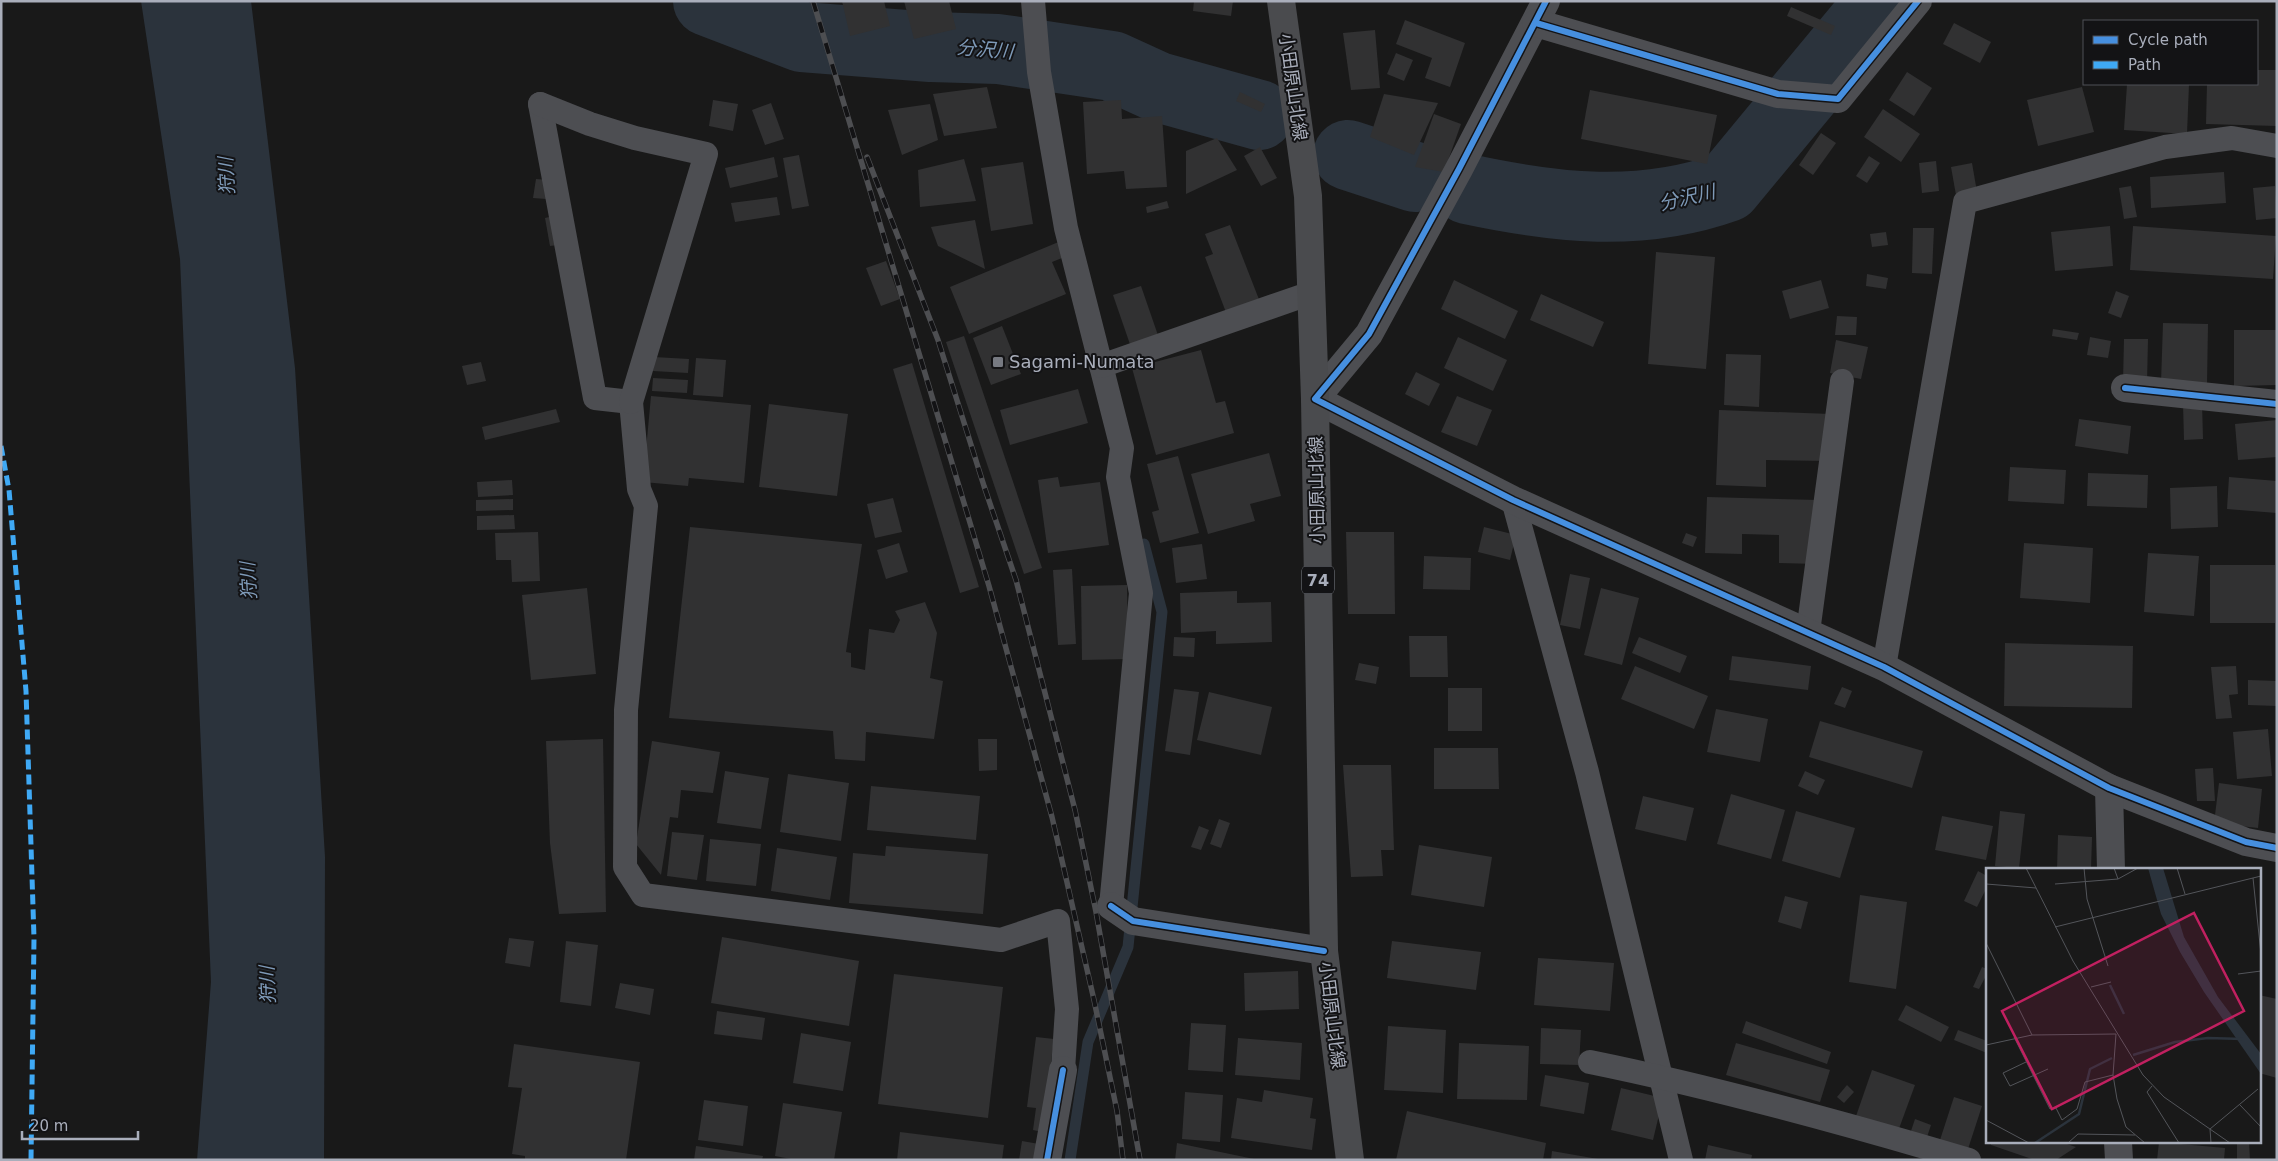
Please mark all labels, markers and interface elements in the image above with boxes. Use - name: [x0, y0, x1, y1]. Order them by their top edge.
- legend: [2083, 20, 2258, 85]
- text: Cycle path: [2128, 31, 2208, 49]
- street label: 小田原山北線: [1276, 32, 1311, 142]
- water label: 分沢川: [956, 36, 1016, 63]
- text: Path: [2128, 56, 2161, 74]
- water label: 狩川: [214, 154, 238, 196]
- water label: 分沢川: [1657, 179, 1719, 214]
- place label: Sagami-Numata: [1009, 351, 1154, 372]
- marker: Sagami-Numata: [991, 355, 1005, 369]
- street label: 小田原山北線: [1305, 436, 1328, 544]
- water label: 狩川: [236, 559, 260, 601]
- road number: 74: [1302, 566, 1334, 594]
- inset map: [1986, 868, 2260, 1144]
- street label: 小田原山北線: [1315, 960, 1349, 1070]
- water label: 狩川: [255, 964, 279, 1004]
- scale bar: [22, 1108, 139, 1140]
- text: 20 m: [30, 1117, 68, 1135]

